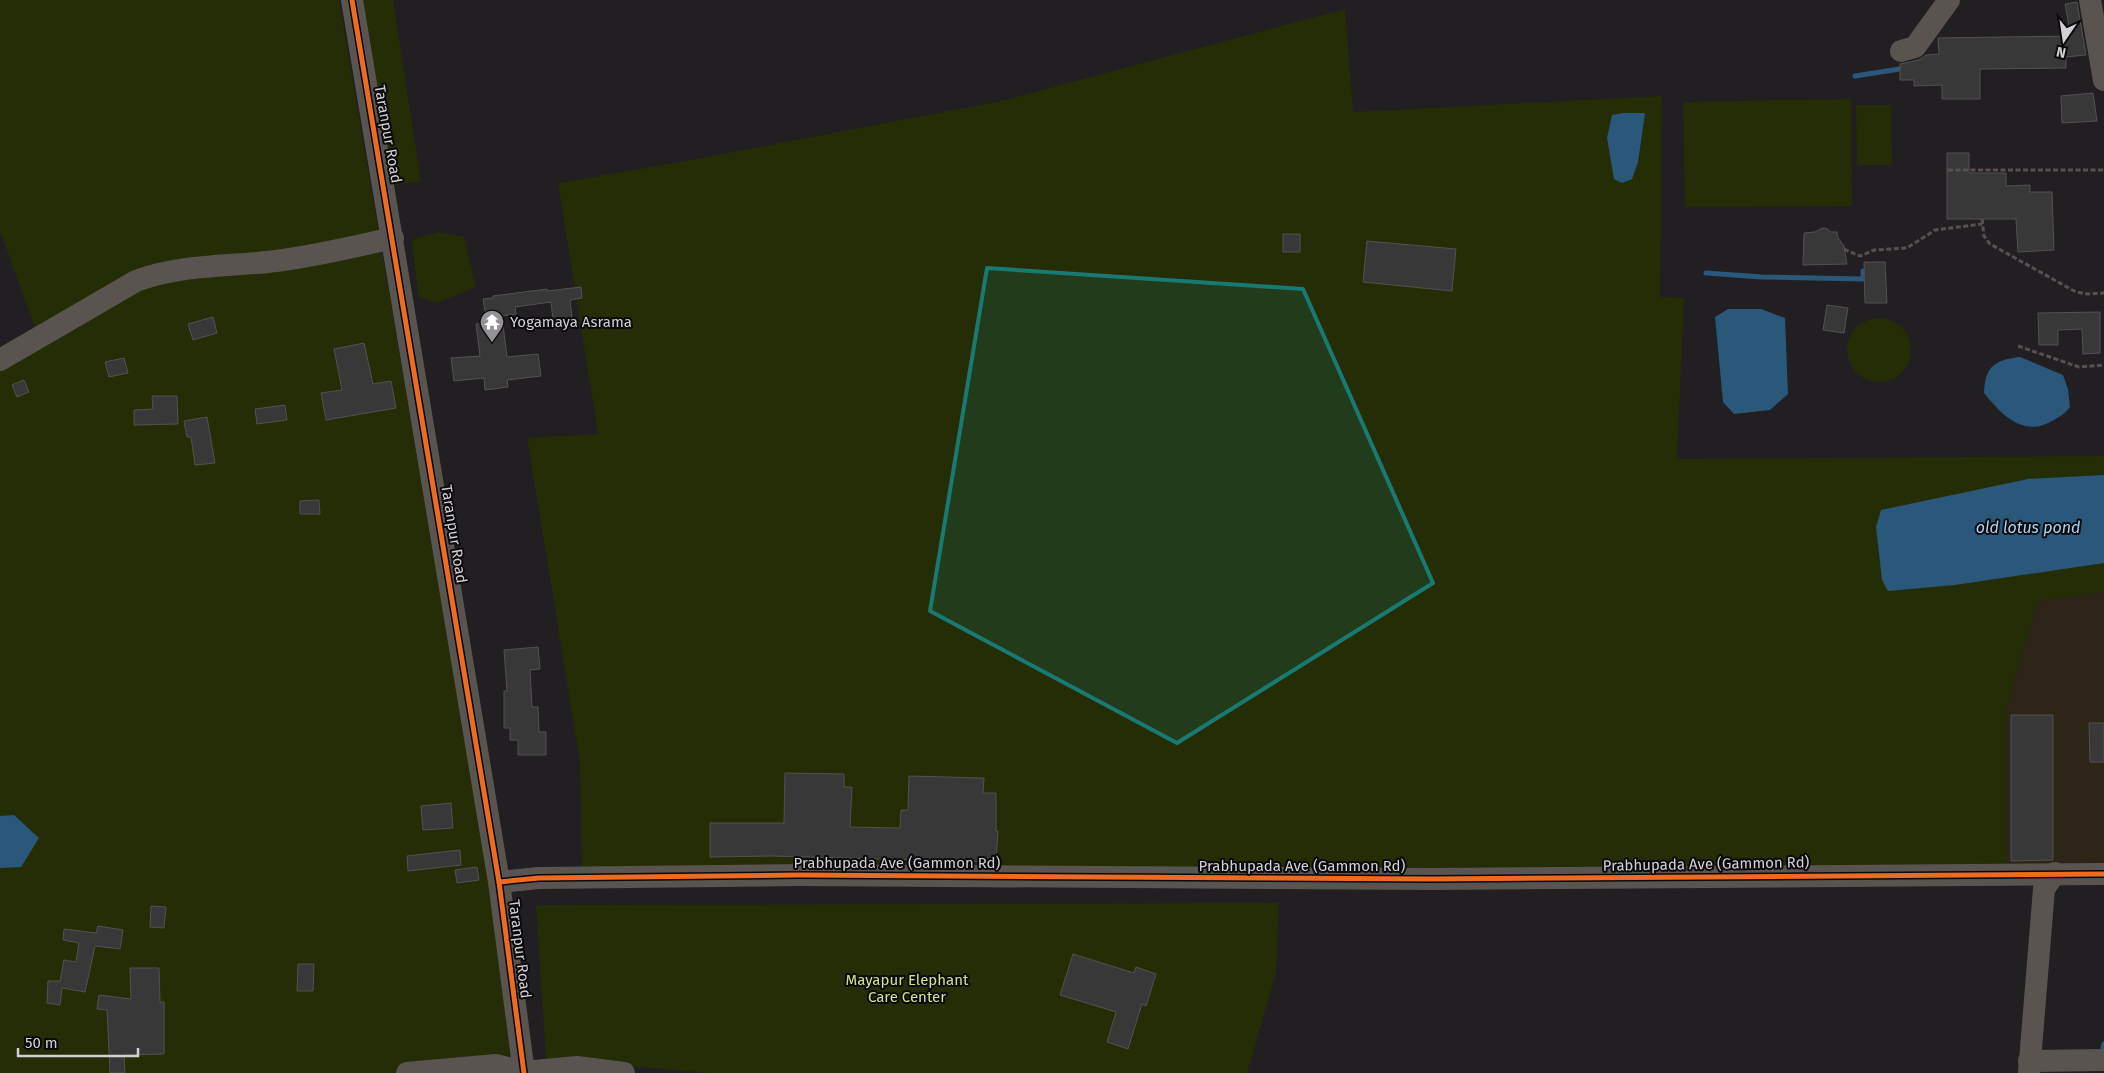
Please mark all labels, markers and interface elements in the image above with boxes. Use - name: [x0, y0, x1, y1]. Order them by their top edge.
- north arrow: [2039, 15, 2089, 65]
- text: N: [2055, 43, 2068, 62]
- street label: Taranpur Road: [371, 83, 405, 185]
- temple icon: Yogamaya Asrama: [479, 309, 505, 343]
- place label: Yogamaya Asrama: [510, 313, 632, 331]
- street label: Taranpur Road: [437, 484, 471, 584]
- water label: old lotus pond: [1976, 518, 2080, 537]
- street label: Prabhupada Ave (Gammon Rd): [1602, 853, 1810, 875]
- street label: Prabhupada Ave (Gammon Rd): [794, 854, 1001, 872]
- street label: Prabhupada Ave (Gammon Rd): [1199, 857, 1406, 875]
- street label: Taranpur Road: [505, 899, 535, 999]
- park label: Mayapur Elephant Care Center: [846, 971, 969, 1006]
- scale bar: [18, 1026, 138, 1058]
- text: 50 m: [25, 1034, 58, 1052]

